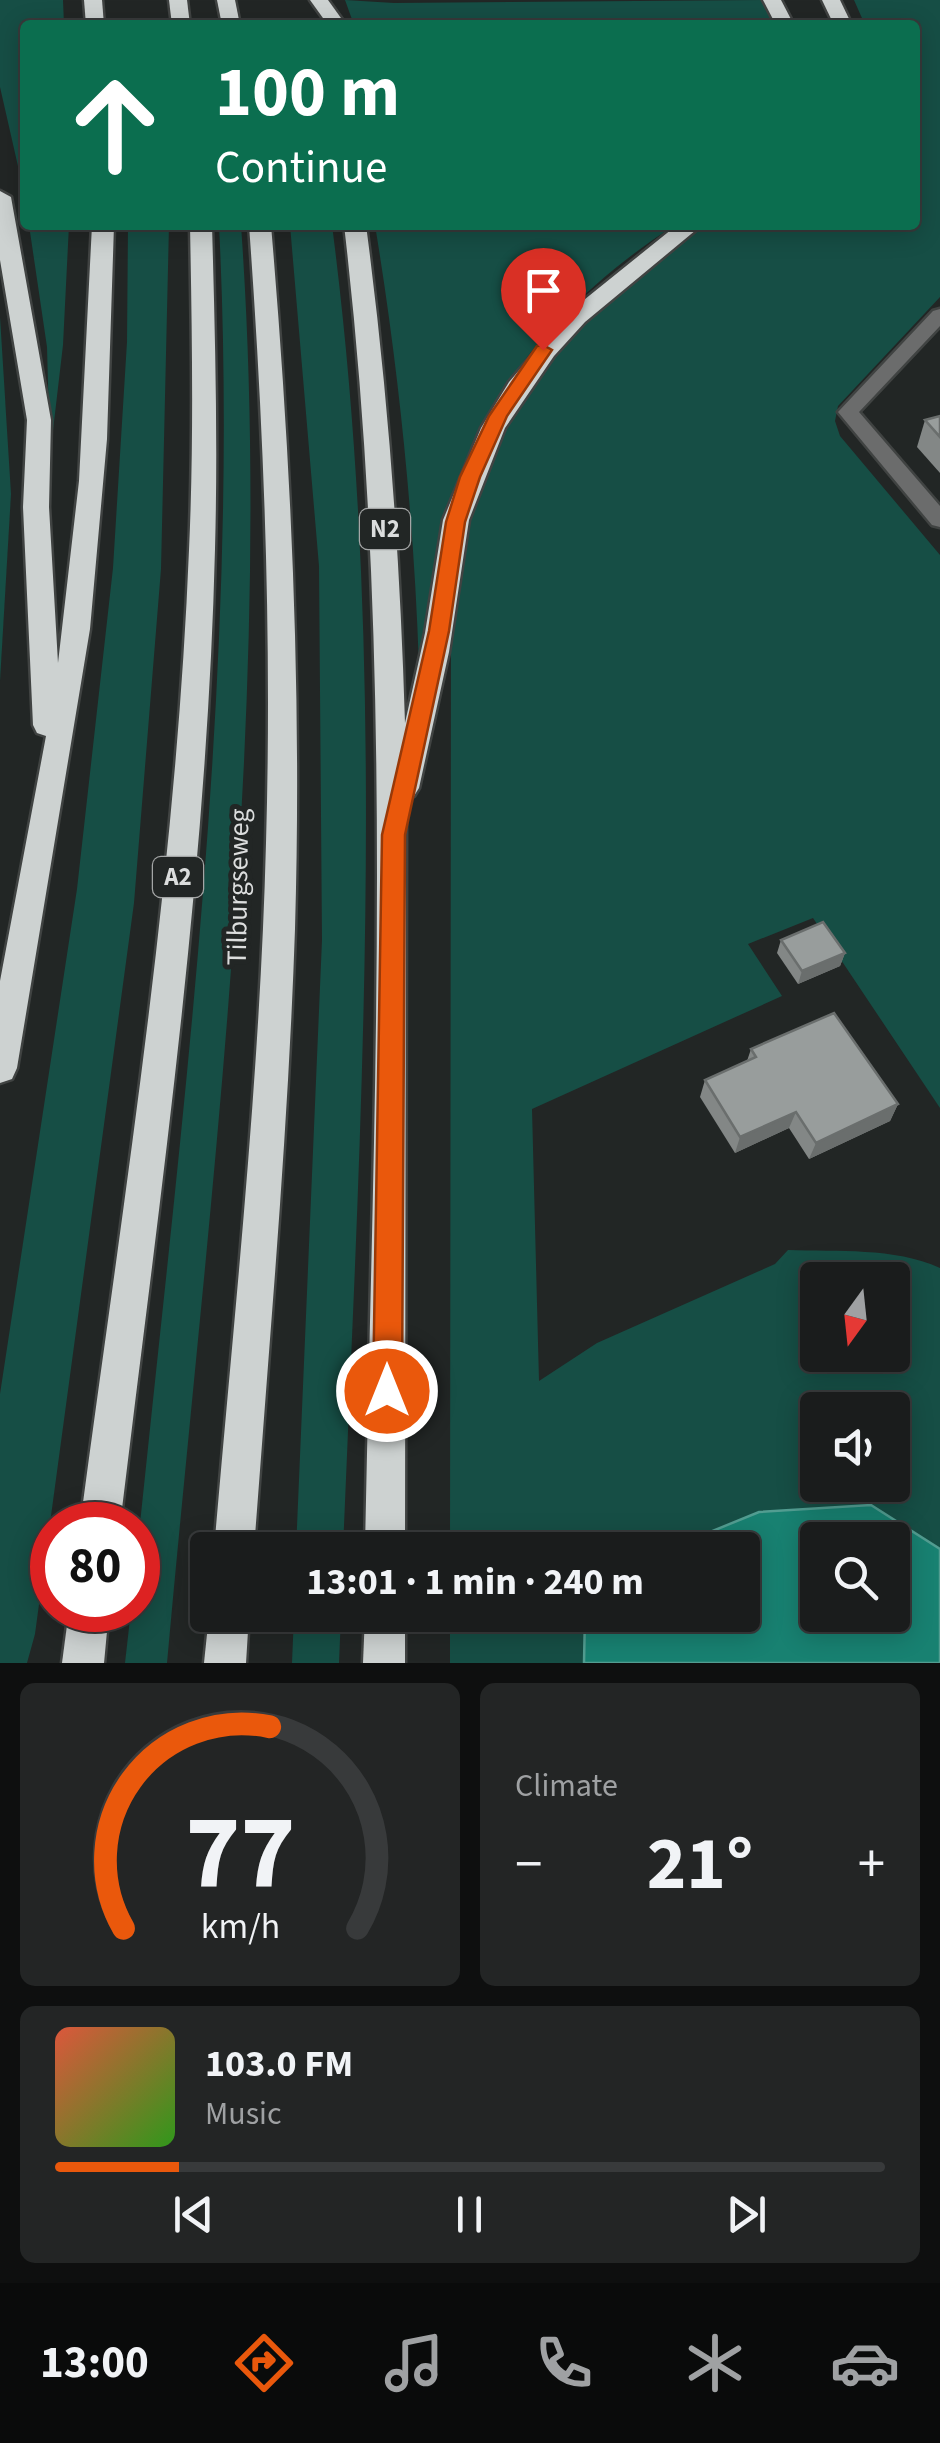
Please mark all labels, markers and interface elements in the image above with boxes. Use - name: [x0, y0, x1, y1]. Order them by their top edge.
- text: 100 m: [215, 43, 400, 143]
- icon: ahead: [50, 60, 180, 190]
- text: Continue: [215, 136, 387, 200]
- pin: [501, 248, 586, 351]
- icon: arrive: [516, 263, 571, 318]
- road number: N2: [360, 509, 410, 549]
- street label: Tilburgseweg: [217, 808, 259, 966]
- road number: A2: [153, 857, 203, 897]
- north arrow: [800, 1262, 910, 1372]
- map controls: [800, 1262, 910, 1632]
- position arrow: [335, 1339, 439, 1443]
- button: sound: [800, 1392, 910, 1502]
- speed limit sign: 80: [30, 1502, 160, 1632]
- button: search: [800, 1522, 910, 1632]
- text: 13:01 · 1 min · 240 m: [306, 1555, 644, 1609]
- text: Climate: [515, 1763, 618, 1809]
- text: 77: [185, 1780, 295, 1928]
- text: 21°: [647, 1811, 753, 1918]
- text: −: [515, 1826, 542, 1904]
- text: +: [858, 1826, 885, 1904]
- text: km/h: [200, 1901, 280, 1952]
- text: 103.0 FM: [205, 2037, 353, 2091]
- text: Music: [205, 2091, 282, 2137]
- icon: previous: [166, 2187, 221, 2242]
- icon: pause: [442, 2187, 497, 2242]
- icon: next: [719, 2187, 774, 2242]
- icon: directions: [229, 2328, 299, 2398]
- icon: music: [379, 2328, 449, 2398]
- icon: phone: [529, 2328, 599, 2398]
- icon: climate: [680, 2328, 750, 2398]
- icon: car: [830, 2328, 900, 2398]
- text: 13:00: [40, 2331, 149, 2395]

